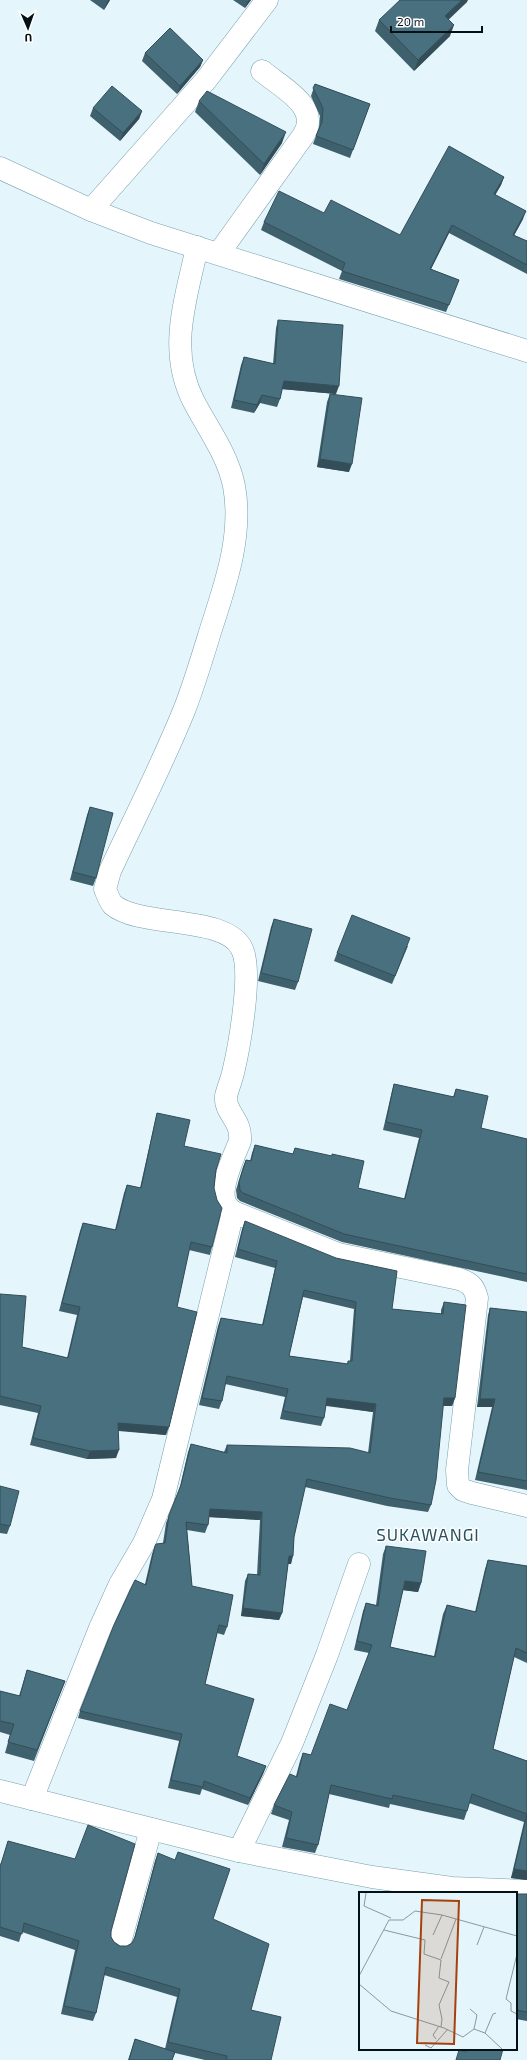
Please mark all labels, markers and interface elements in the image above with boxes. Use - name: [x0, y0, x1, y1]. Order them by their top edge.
- north arrow: [8, 8, 48, 48]
- scale bar: [391, 8, 482, 34]
- text: 20 m: [397, 14, 424, 28]
- text: U: [24, 32, 32, 45]
- district label: SUKAWANGI: [376, 1524, 480, 1544]
- inset map: [359, 1892, 517, 2050]

